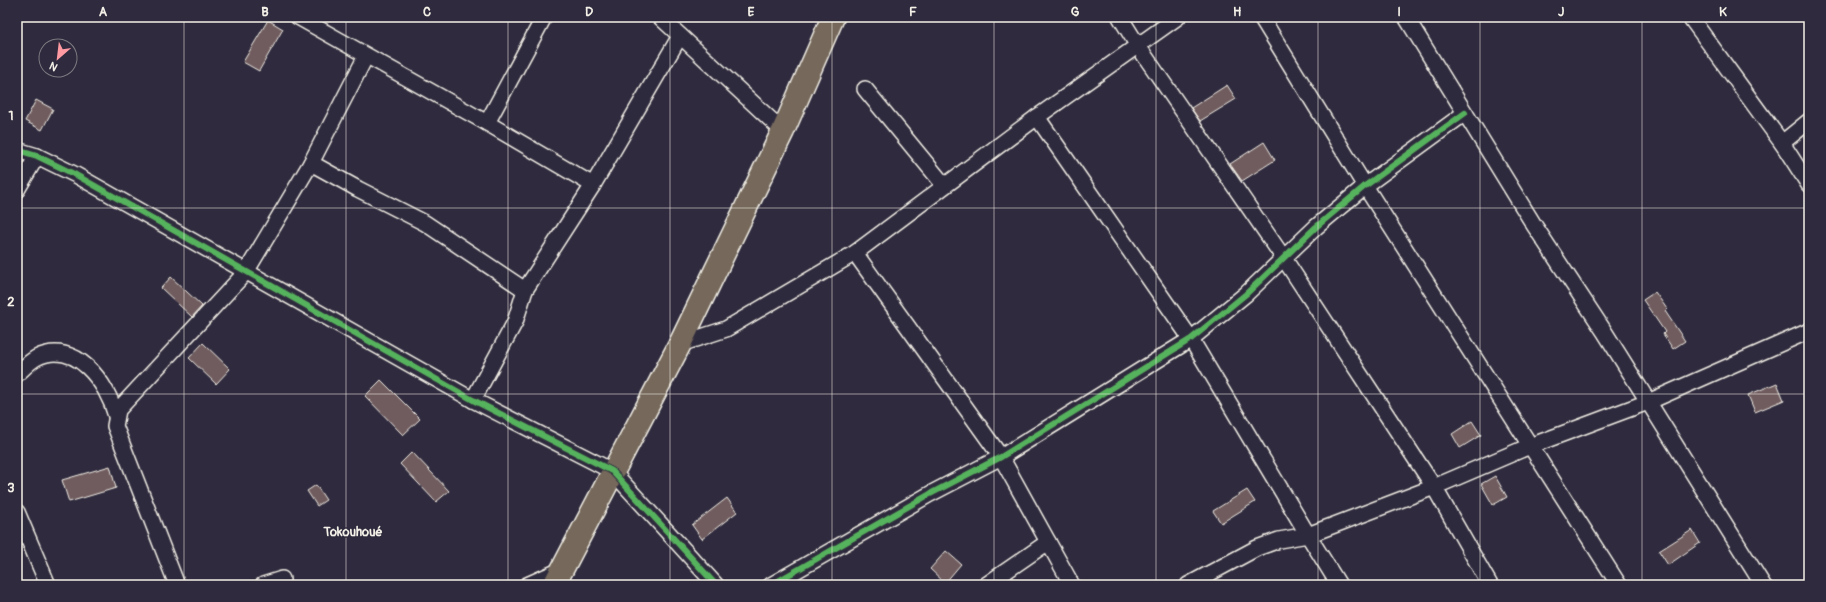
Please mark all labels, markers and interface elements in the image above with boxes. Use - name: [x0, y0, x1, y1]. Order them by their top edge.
- text: A: [99, 4, 108, 20]
- text: B: [261, 4, 269, 20]
- text: C: [423, 4, 431, 20]
- text: D: [585, 4, 593, 20]
- text: E: [748, 4, 755, 20]
- text: F: [909, 4, 917, 20]
- text: G: [1071, 4, 1080, 20]
- text: H: [1233, 4, 1241, 20]
- text: I: [1397, 4, 1401, 20]
- text: J: [1558, 4, 1564, 20]
- text: K: [1719, 4, 1727, 20]
- north arrow: [38, 38, 78, 78]
- text: N: [47, 59, 60, 74]
- text: 1: [8, 108, 14, 124]
- text: 2: [7, 294, 15, 310]
- text: 3: [7, 480, 15, 496]
- district label: Tokouhoué: [322, 524, 383, 540]

